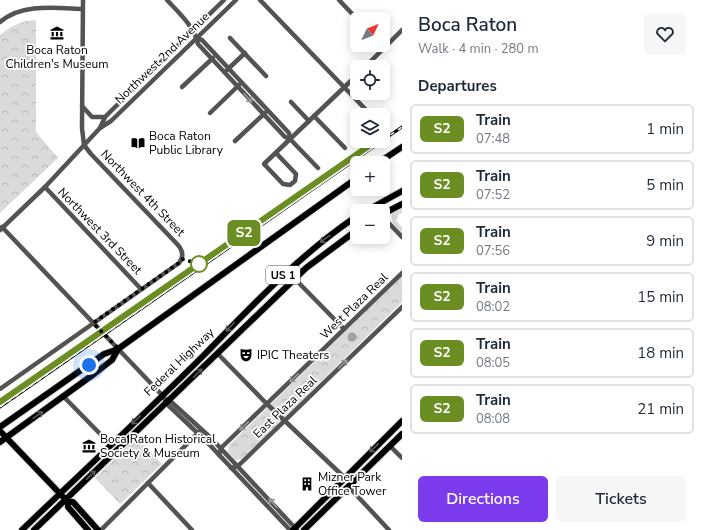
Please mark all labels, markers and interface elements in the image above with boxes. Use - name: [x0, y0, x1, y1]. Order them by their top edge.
- street label: Northwest 2nd Avenue: [111, 9, 213, 107]
- north arrow: [350, 12, 390, 52]
- map controls: [350, 12, 390, 244]
- text: Boca Raton: [418, 12, 517, 38]
- button: heart: [644, 13, 686, 55]
- museum icon: Boca Raton Children's Museum: [49, 25, 65, 41]
- text: Walk · 4 min · 280 m: [418, 40, 539, 58]
- place label: Boca Raton Children's Museum: [5, 42, 109, 72]
- button: locate: [350, 60, 390, 100]
- text: Departures: [418, 76, 497, 96]
- one-way arrow: [244, 93, 253, 103]
- button: layers: [350, 108, 390, 148]
- text: Train: [476, 110, 511, 130]
- text: S2: [433, 119, 451, 138]
- text: 1 min: [646, 119, 684, 139]
- place label: Boca Raton Public Library: [149, 128, 224, 158]
- text: 07:48: [476, 130, 510, 148]
- library icon: Boca Raton Public Library: [130, 135, 146, 151]
- street label: Northwest 4th Street: [97, 146, 189, 240]
- button: +: [350, 156, 390, 196]
- text: Train: [476, 166, 511, 186]
- text: S2: [433, 175, 451, 194]
- text: 5 min: [646, 175, 684, 195]
- street label: Northwest 3rd Street: [54, 184, 146, 278]
- text: 07:52: [476, 186, 510, 204]
- button: −: [350, 204, 390, 244]
- line badge: S2: [226, 220, 262, 246]
- text: Train: [476, 222, 511, 242]
- text: S2: [235, 223, 253, 242]
- text: S2: [433, 231, 451, 250]
- text: 9 min: [646, 231, 684, 251]
- one-way arrow: [320, 234, 331, 243]
- text: 07:56: [476, 242, 510, 260]
- unlabelled marker: [190, 255, 208, 273]
- road number: US 1: [266, 266, 300, 284]
- street label: West Plaza Real: [317, 269, 392, 343]
- text: Train: [476, 278, 511, 298]
- text: S2: [433, 287, 451, 306]
- text: 15 min: [637, 287, 684, 307]
- text: 08:02: [476, 298, 510, 316]
- one-way arrow: [225, 322, 235, 332]
- street label: Federal Highway: [141, 324, 218, 400]
- text: Train: [476, 334, 511, 354]
- text: S2: [433, 343, 451, 362]
- text: 18 min: [637, 343, 684, 363]
- theatre icon: IPIC Theaters: [238, 347, 254, 363]
- place label: IPIC Theaters: [257, 347, 329, 363]
- text: 08:05: [476, 354, 510, 372]
- your location: [79, 355, 99, 375]
- one-way arrow: [338, 359, 348, 368]
- one-way arrow: [193, 368, 203, 378]
- street label: East Plaza Real: [250, 372, 321, 442]
- one-way arrow: [289, 373, 299, 383]
- text: Train: [476, 390, 511, 410]
- text: S2: [433, 399, 451, 418]
- text: 21 min: [637, 399, 684, 419]
- text: 08:08: [476, 410, 510, 428]
- one-way arrow: [32, 411, 43, 419]
- one-way arrow: [131, 415, 141, 424]
- one-way arrow: [239, 421, 249, 431]
- place label: Boca Raton Historical Society & Museum: [100, 431, 216, 461]
- museum icon: Boca Raton Historical Society & Museum: [81, 438, 97, 454]
- one-way arrow: [369, 443, 379, 453]
- place label: Mizner Park Office Tower: [318, 469, 387, 499]
- one-way arrow: [86, 470, 96, 479]
- building icon: Mizner Park Office Tower: [299, 476, 315, 492]
- button: Directions: [418, 476, 548, 522]
- button: Tickets: [556, 476, 686, 522]
- one-way arrow: [268, 498, 278, 508]

